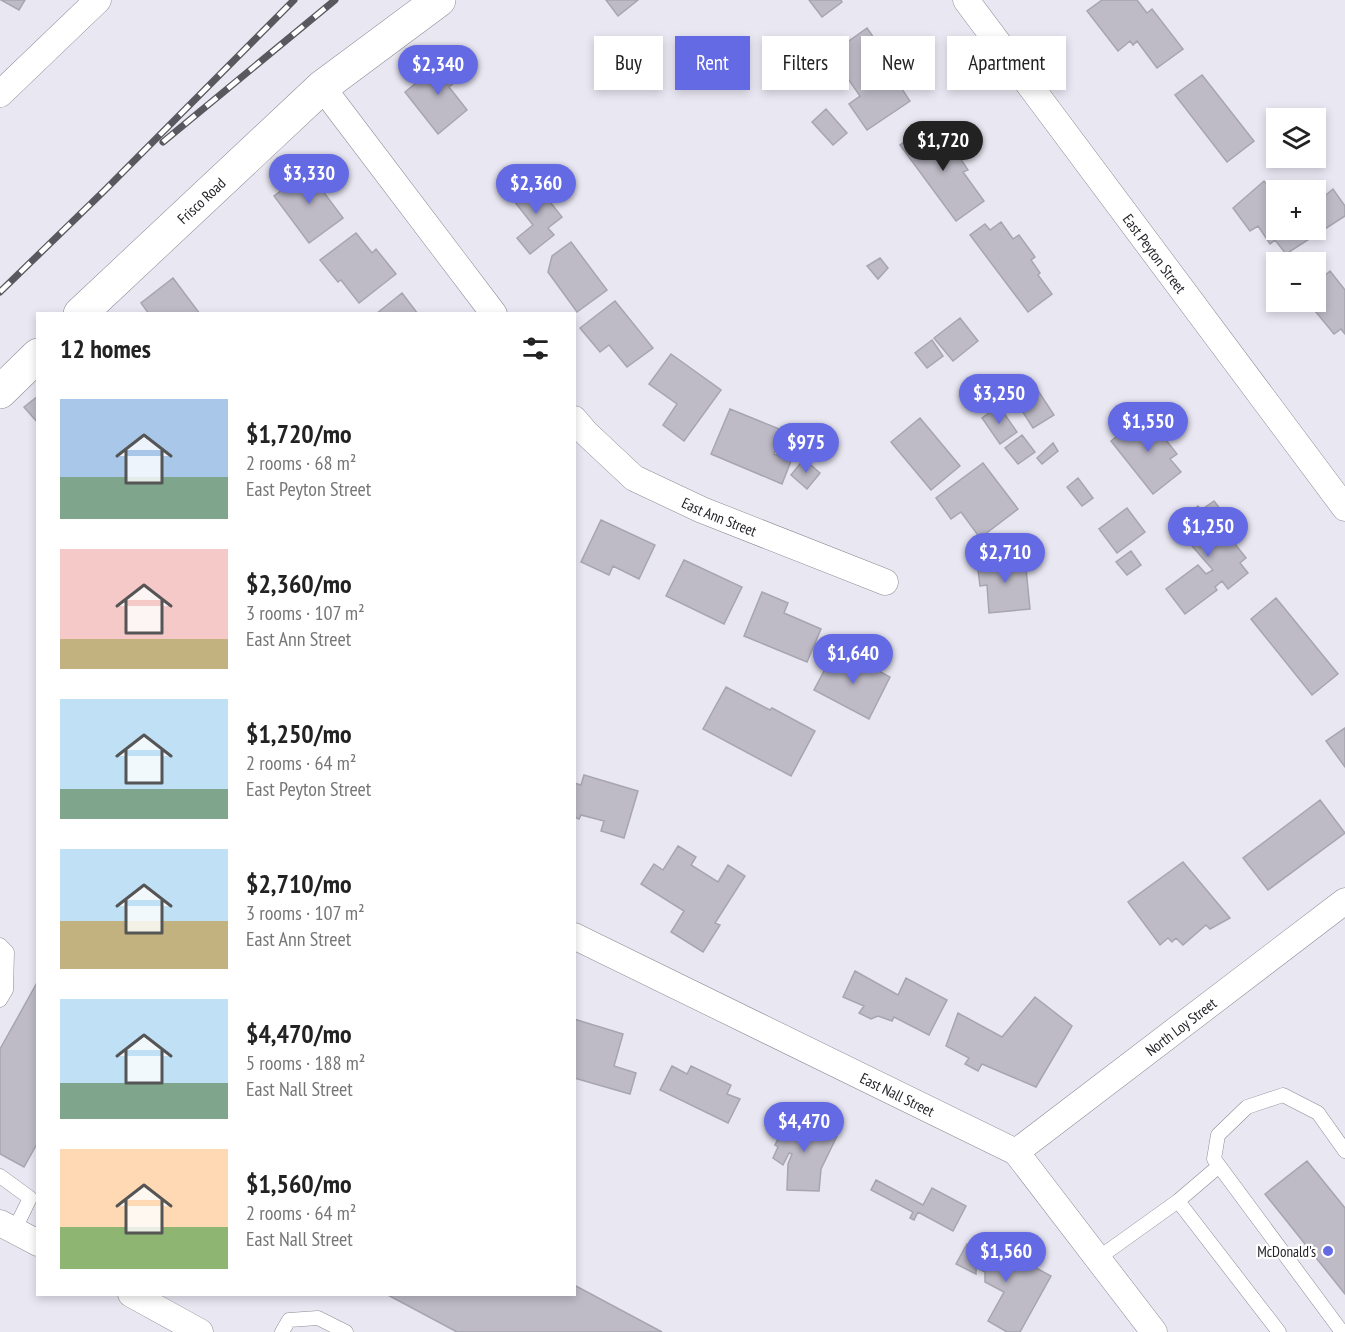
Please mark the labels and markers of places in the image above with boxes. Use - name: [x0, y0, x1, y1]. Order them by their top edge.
- pin: $2,340: [389, 45, 487, 96]
- pin: $1,720: [894, 121, 992, 172]
- pin: $3,330: [260, 154, 358, 205]
- pin: $2,360: [487, 164, 585, 215]
- pin: $3,250: [950, 374, 1048, 425]
- pin: $1,550: [1099, 402, 1197, 453]
- pin: $975: [770, 423, 842, 474]
- pin: $1,250: [1159, 507, 1257, 558]
- pin: $2,710: [956, 533, 1054, 584]
- pin: $1,640: [804, 634, 902, 685]
- pin: $4,470: [755, 1102, 853, 1153]
- pin: $1,560: [957, 1232, 1055, 1283]
- place label: McDonald's: [1257, 1242, 1316, 1261]
- marker: McDonald's: [1321, 1244, 1335, 1258]

